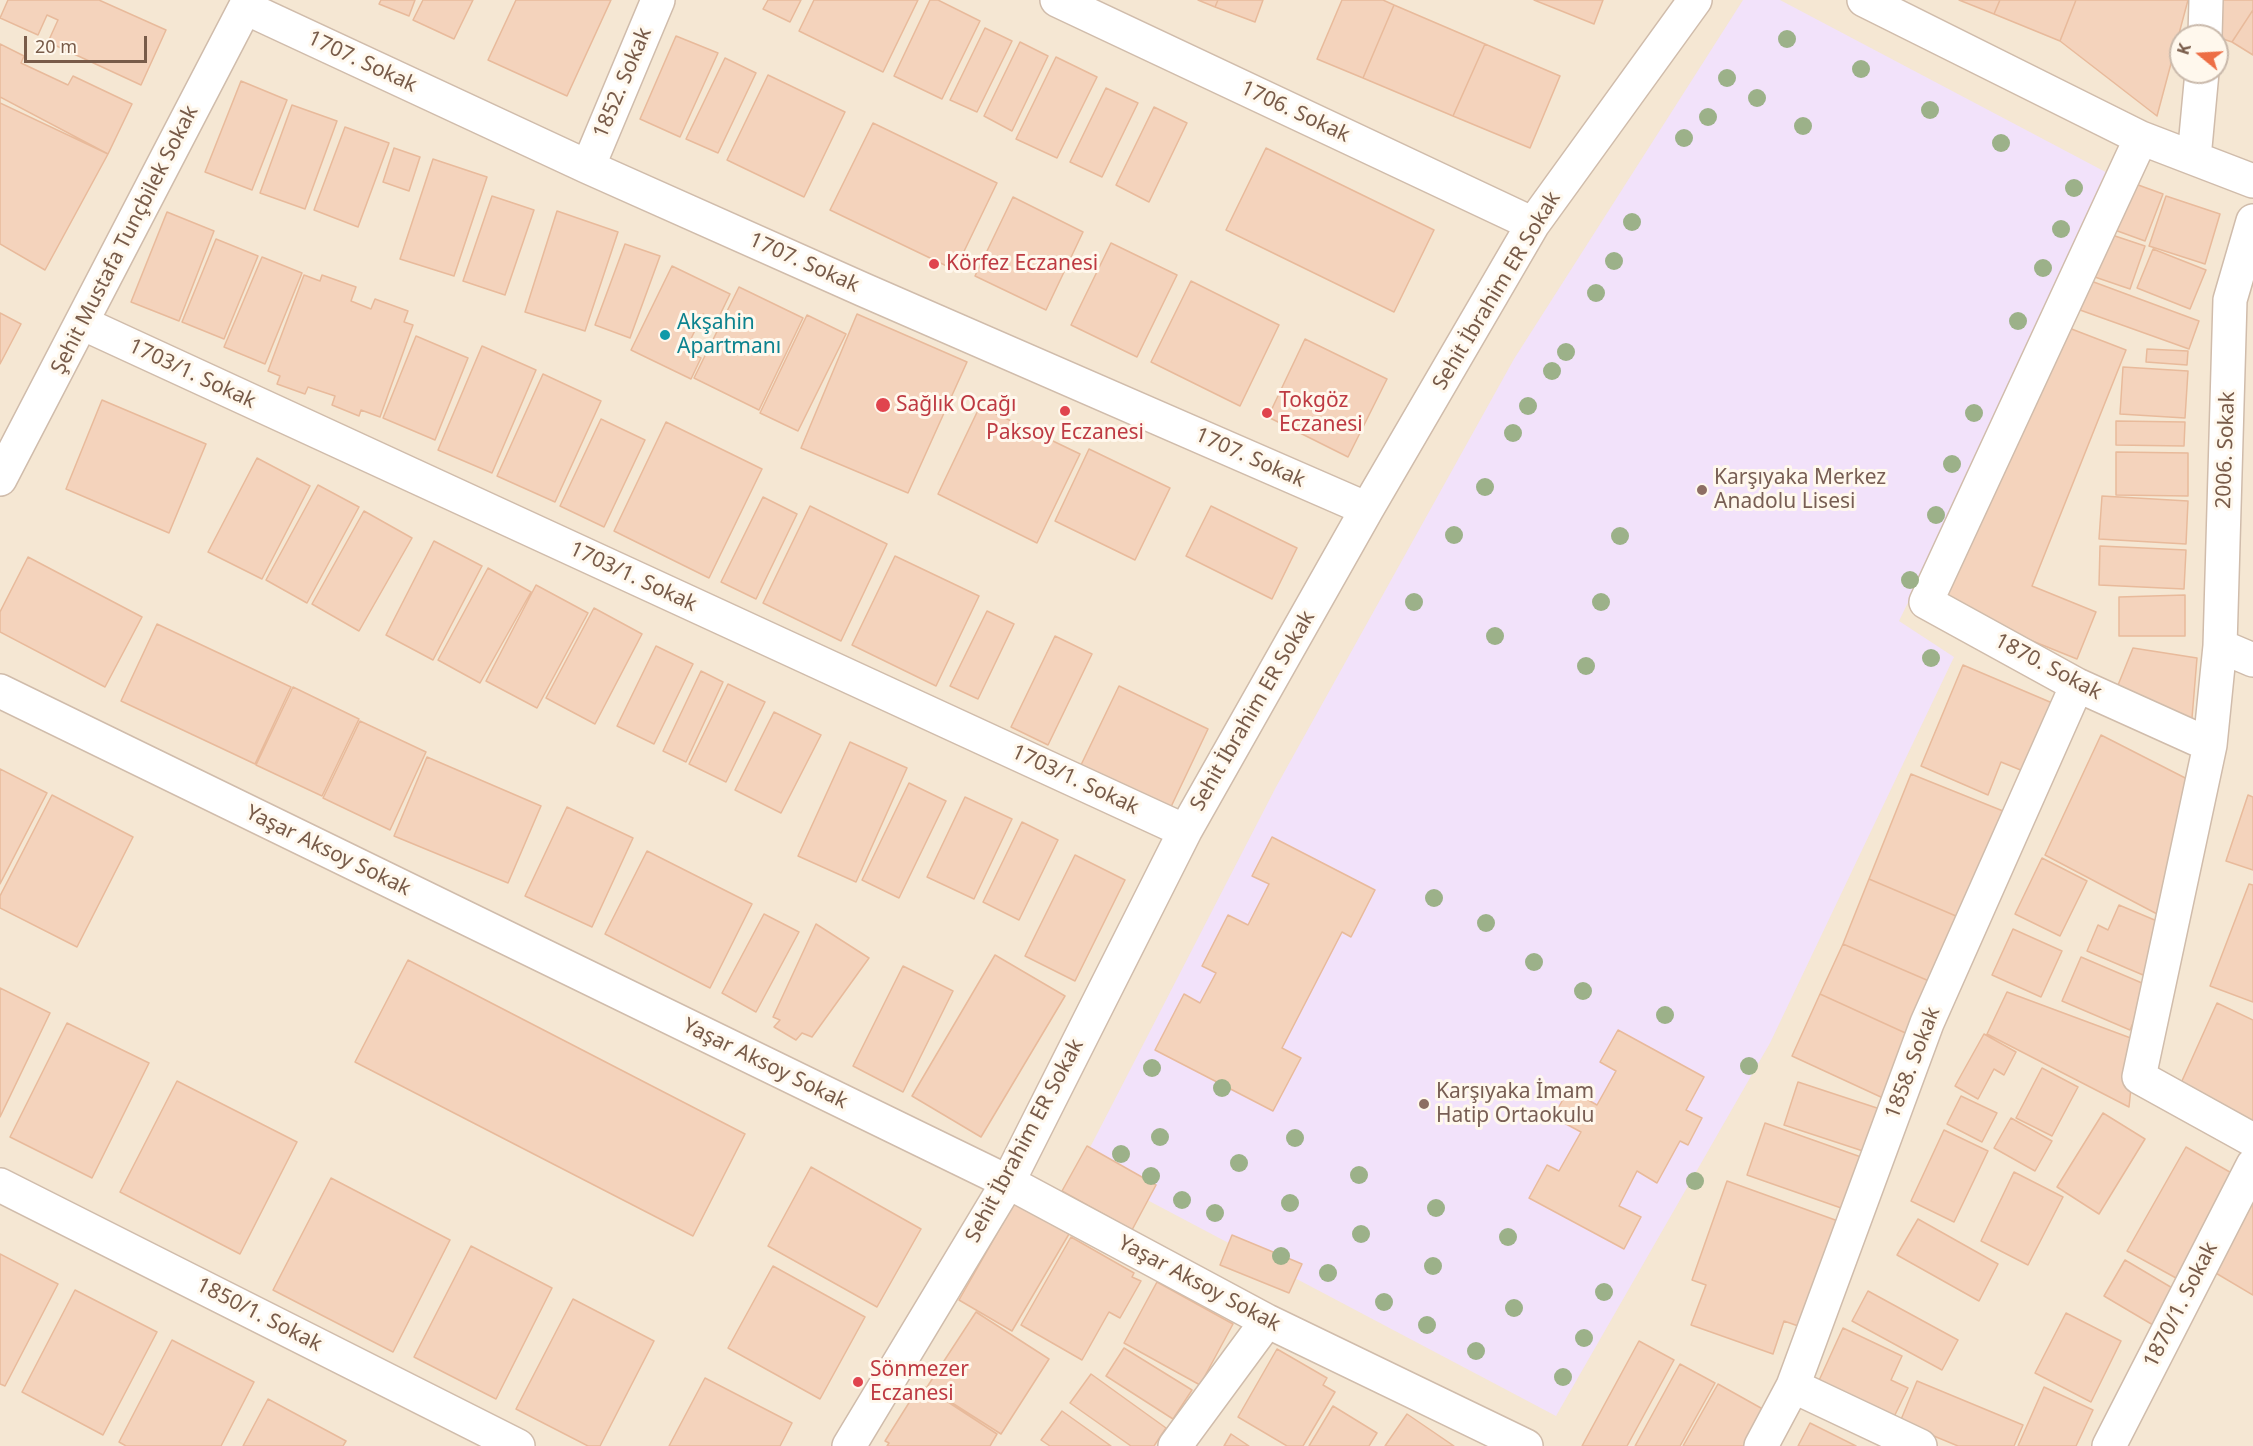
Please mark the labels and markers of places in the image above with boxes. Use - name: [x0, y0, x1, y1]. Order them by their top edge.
- place label: Körfez Eczanesi: [946, 251, 1098, 277]
- marker: Körfez Eczanesi: [927, 257, 941, 271]
- place label: Akşahin Apartmanı: [677, 310, 781, 360]
- marker: Akşahin Apartmanı: [658, 328, 672, 342]
- place label: Tokgöz Eczanesi: [1279, 388, 1363, 438]
- place label: Sağlık Ocağı: [896, 392, 1016, 418]
- marker: Sağlık Ocağı: [874, 396, 892, 414]
- marker: Paksoy Eczanesi: [1058, 404, 1072, 418]
- marker: Tokgöz Eczanesi: [1260, 406, 1274, 420]
- place label: Paksoy Eczanesi: [986, 420, 1144, 446]
- place label: Karşıyaka Merkez Anadolu Lisesi: [1714, 465, 1886, 515]
- marker: Karşıyaka Merkez Anadolu Lisesi: [1695, 483, 1709, 497]
- place label: Karşıyaka İmam Hatip Ortaokulu: [1436, 1079, 1594, 1129]
- marker: Karşıyaka İmam Hatip Ortaokulu: [1417, 1097, 1431, 1111]
- place label: Sönmezer Eczanesi: [870, 1357, 969, 1407]
- marker: Sönmezer Eczanesi: [851, 1375, 865, 1389]

